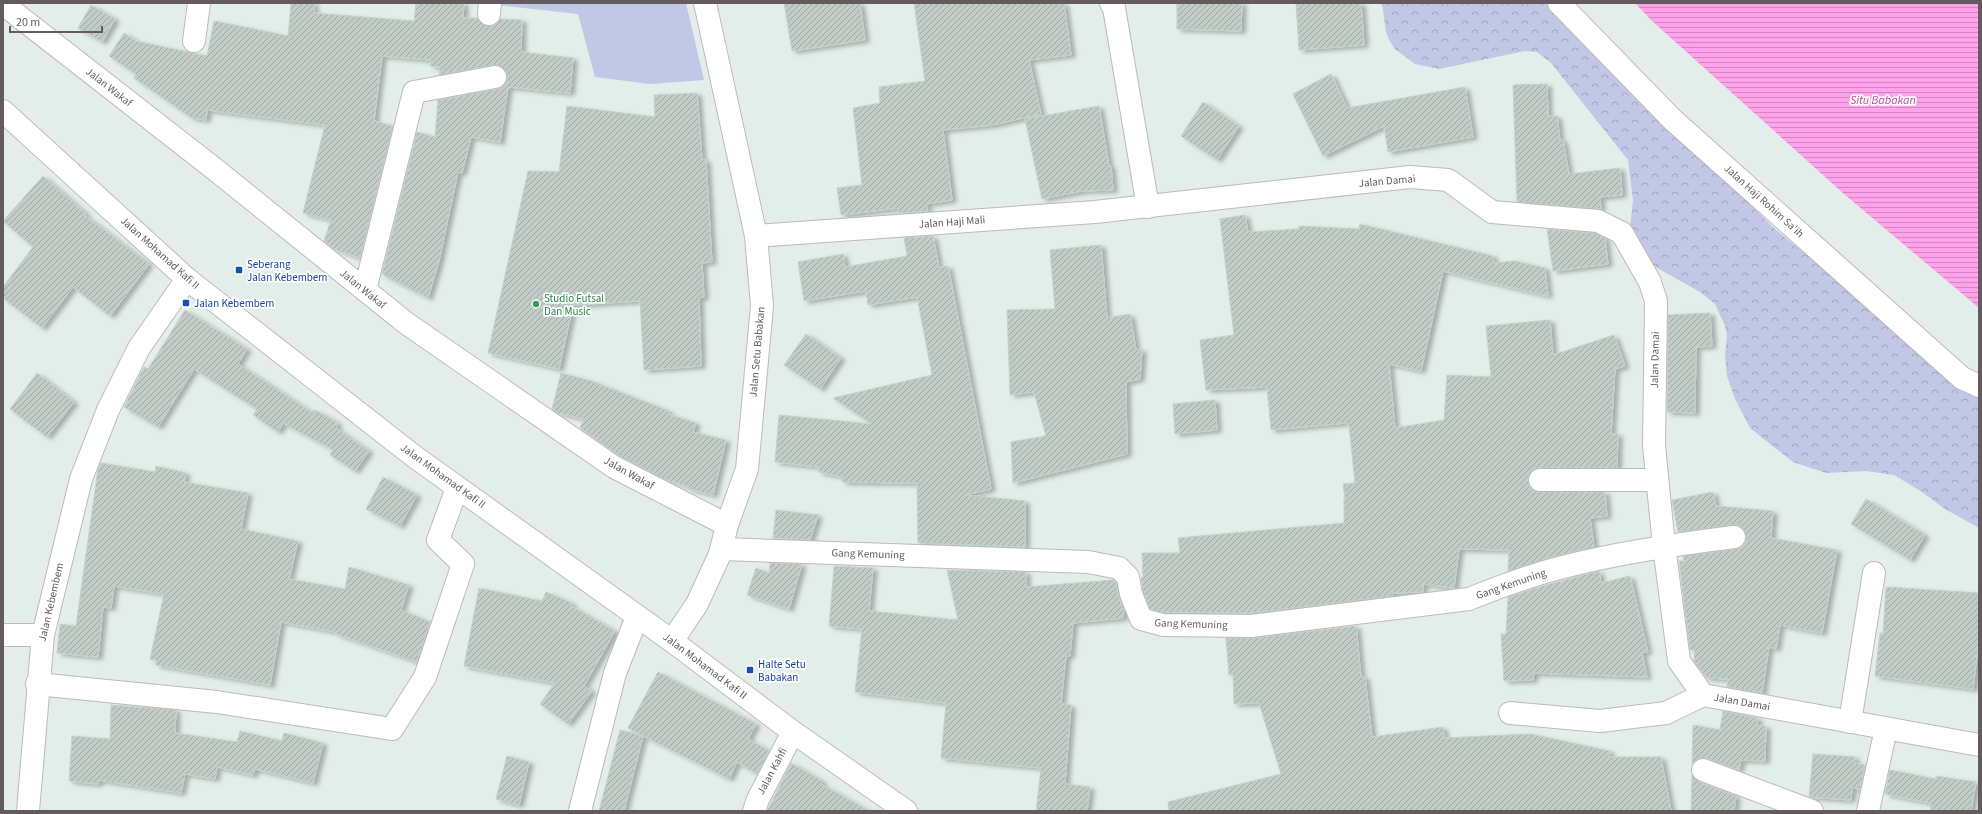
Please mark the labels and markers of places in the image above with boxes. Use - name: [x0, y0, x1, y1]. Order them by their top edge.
- place label: Seberang Jalan Kebembem: [247, 257, 327, 285]
- marker: Seberang Jalan Kebembem: [234, 265, 244, 275]
- place label: Studio Futsal Dan Music: [544, 291, 604, 319]
- place label: Jalan Kebembem: [194, 296, 274, 311]
- marker: Jalan Kebembem: [181, 298, 191, 308]
- marker: Studio Futsal Dan Music: [531, 299, 541, 309]
- place label: Halte Setu Babakan: [758, 657, 806, 685]
- marker: Halte Setu Babakan: [745, 665, 755, 675]

